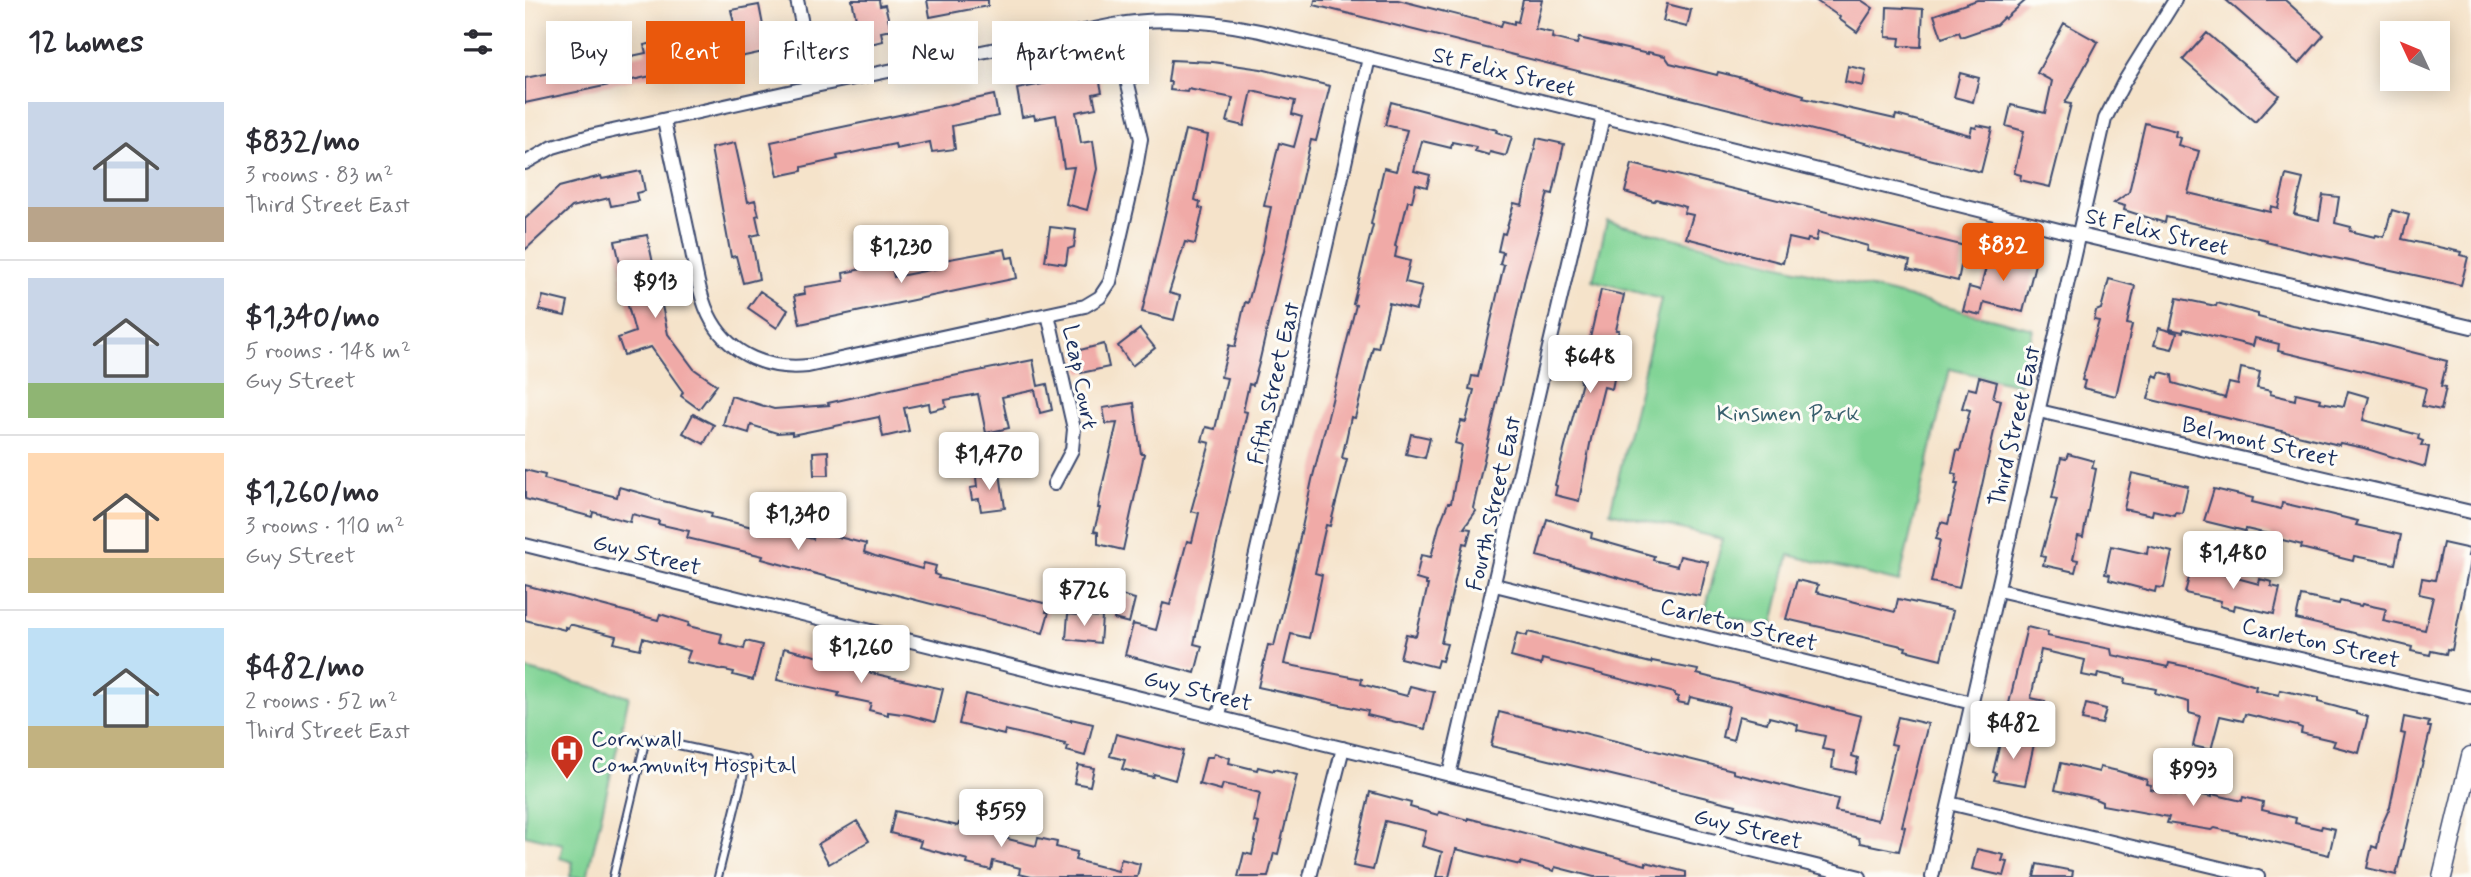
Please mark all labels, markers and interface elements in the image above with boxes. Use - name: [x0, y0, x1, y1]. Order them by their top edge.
- chip: Buy: [546, 21, 632, 84]
- chip: Rent: [646, 21, 745, 84]
- chip: Filters: [759, 21, 874, 84]
- chip: New: [888, 21, 978, 84]
- chip: Apartment: [992, 21, 1149, 84]
- north arrow: [2380, 21, 2450, 91]
- map controls: [2380, 21, 2450, 91]
- text: 12 homes: [28, 23, 144, 62]
- icon: filters: [459, 23, 497, 61]
- street label: St Felix Street: [1429, 41, 1578, 105]
- text: $832/mo: [245, 122, 360, 161]
- icon: home: [84, 130, 168, 214]
- text: 3 rooms · 83 m²: [245, 161, 393, 191]
- text: Third Street East: [245, 191, 410, 221]
- street label: St Felix Street: [2082, 202, 2231, 264]
- pin: $832: [1962, 224, 2044, 283]
- pin: $1,230: [844, 226, 958, 285]
- text: $832: [1978, 231, 2028, 261]
- text: $1,230: [869, 233, 933, 263]
- pin: $913: [614, 260, 696, 320]
- text: $913: [633, 268, 677, 298]
- text: $1,340/mo: [245, 298, 379, 337]
- street label: Fifth Street East: [1242, 299, 1308, 468]
- icon: home: [84, 306, 168, 390]
- street label: Leap Court: [1054, 323, 1104, 432]
- pin: $648: [1549, 336, 1631, 395]
- text: 5 rooms · 148 m²: [245, 337, 411, 367]
- text: $648: [1564, 343, 1616, 373]
- street label: Third Street East: [1983, 343, 2049, 510]
- text: Guy Street: [245, 367, 356, 397]
- park label: Kinsmen Park: [1717, 400, 1859, 430]
- street label: Belmont Street: [2179, 410, 2341, 476]
- street label: Fourth Street East: [1460, 413, 1530, 594]
- pin: $1,470: [932, 433, 1046, 492]
- text: $1,470: [955, 440, 1023, 470]
- text: $1,260/mo: [245, 473, 379, 512]
- icon: home: [84, 481, 168, 565]
- pin: $1,340: [741, 492, 855, 552]
- text: $1,340: [766, 500, 830, 530]
- text: 3 rooms · 110 m²: [245, 512, 405, 542]
- street label: Guy Street: [589, 528, 704, 584]
- pin: $1,480: [2176, 532, 2290, 591]
- text: $1,480: [2199, 539, 2267, 569]
- text: Guy Street: [245, 542, 356, 572]
- pin: $726: [1043, 568, 1125, 628]
- text: $726: [1059, 576, 1109, 606]
- street label: Carleton Street: [1657, 592, 1820, 660]
- street label: Carleton Street: [2239, 611, 2402, 677]
- pin: $1,260: [804, 626, 918, 685]
- text: $1,260: [829, 633, 893, 663]
- text: $482/mo: [245, 648, 364, 687]
- icon: home: [84, 656, 168, 740]
- street label: Guy Street: [1140, 664, 1255, 720]
- text: 2 rooms · 52 m²: [245, 687, 398, 717]
- pin: $482: [1972, 702, 2054, 761]
- text: $482: [1986, 709, 2040, 739]
- text: Third Street East: [245, 717, 410, 747]
- place label: Cornwall Community Hospital: [591, 725, 796, 781]
- hospital icon: Cornwall Community Hospital: [548, 732, 586, 781]
- pin: $993: [2152, 748, 2234, 808]
- text: $993: [2169, 756, 2217, 786]
- pin: $559: [960, 790, 1042, 849]
- text: $559: [975, 797, 1027, 827]
- street label: Guy Street: [1690, 802, 1805, 858]

